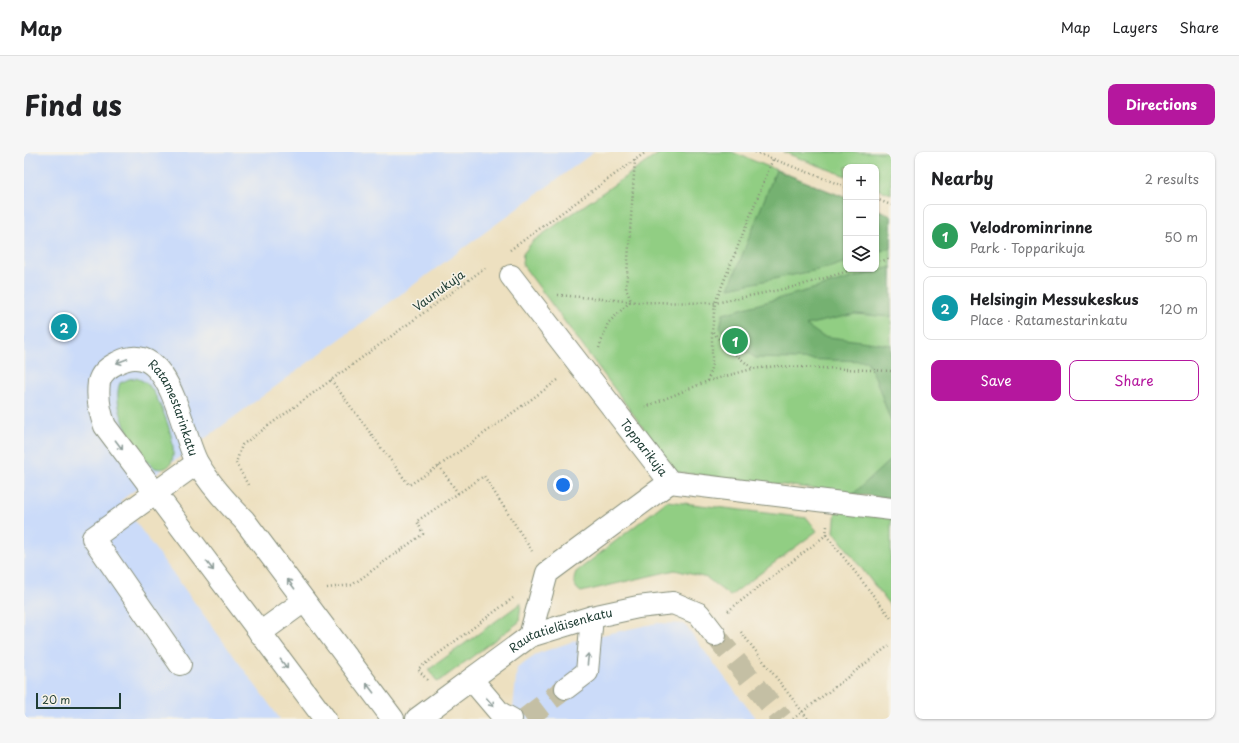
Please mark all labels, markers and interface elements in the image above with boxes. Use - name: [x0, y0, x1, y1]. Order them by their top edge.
- text: Map: [20, 14, 62, 42]
- text: Map: [1061, 17, 1091, 38]
- text: Layers: [1113, 17, 1158, 38]
- text: Share: [1180, 17, 1219, 38]
- text: Find us: [24, 83, 122, 126]
- button: Directions: [1108, 84, 1215, 125]
- map controls: [843, 164, 879, 272]
- button: +: [843, 164, 879, 200]
- text: Nearby: [931, 165, 993, 191]
- text: 2 results: [1145, 169, 1199, 188]
- button: −: [843, 200, 879, 236]
- text: Velodrominrinne: [970, 215, 1093, 238]
- text: 1: [942, 227, 948, 246]
- text: 50 m: [1164, 227, 1198, 246]
- button: layers: [843, 236, 879, 272]
- text: Park · Topparikuja: [970, 238, 1085, 257]
- street label: Vaunukuja: [409, 265, 469, 315]
- text: Helsingin Messukeskus: [970, 287, 1139, 310]
- text: 2: [940, 299, 950, 318]
- text: 120 m: [1159, 299, 1198, 318]
- text: Place · Ratamestarinkatu: [970, 310, 1128, 329]
- pin: 2: [51, 312, 77, 342]
- pin: 1: [722, 326, 748, 356]
- street label: Ratamestarinkatu: [145, 355, 203, 458]
- one-way arrow: [116, 358, 128, 366]
- button: Save: [931, 360, 1061, 401]
- button: Share: [1069, 360, 1199, 401]
- street label: Topparikuja: [616, 415, 673, 480]
- one-way arrow: [115, 439, 124, 450]
- your location: [553, 475, 573, 495]
- one-way arrow: [205, 560, 214, 571]
- one-way arrow: [287, 578, 295, 589]
- street label: Rautatieläisenkatu: [505, 603, 614, 657]
- one-way arrow: [584, 653, 592, 666]
- one-way arrow: [279, 659, 288, 670]
- one-way arrow: [365, 682, 374, 693]
- scale bar: [36, 691, 121, 710]
- text: 20 m: [42, 691, 70, 708]
- one-way arrow: [485, 697, 494, 707]

